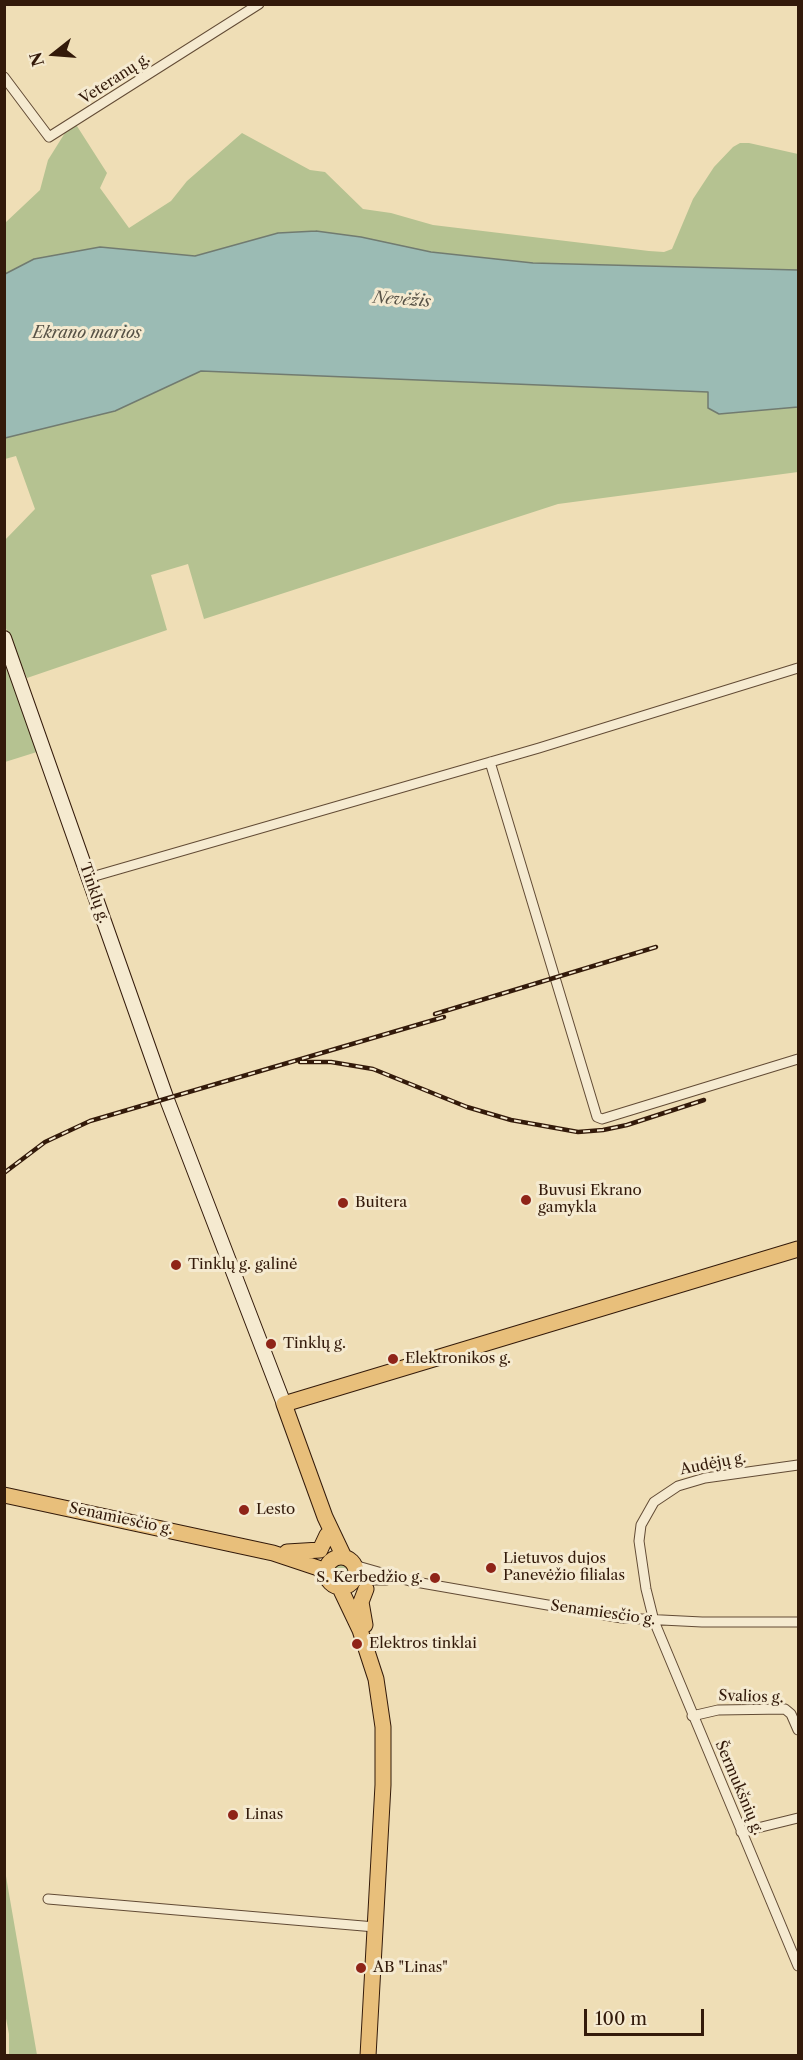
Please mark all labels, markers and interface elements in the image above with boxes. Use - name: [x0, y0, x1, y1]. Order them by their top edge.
- north arrow: [24, 24, 84, 84]
- text: N: [25, 50, 48, 69]
- street label: Veteranų g.: [77, 50, 153, 108]
- water label: Nevėžis: [372, 288, 432, 312]
- water label: Ekrano marios: [32, 323, 142, 343]
- street label: Tinklų g.: [75, 860, 113, 926]
- place label: Buvusi Ekrano gamykla: [538, 1182, 642, 1217]
- marker: Buvusi Ekrano gamykla: [519, 1193, 533, 1207]
- place label: Buitera: [355, 1194, 407, 1212]
- marker: Buitera: [336, 1196, 350, 1210]
- place label: Tinklų g. galinė: [188, 1256, 298, 1274]
- marker: Tinklų g. galinė: [169, 1258, 183, 1272]
- place label: Tinklų g.: [283, 1335, 346, 1353]
- marker: Tinklų g.: [264, 1337, 278, 1351]
- place label: Elektronikos g.: [405, 1350, 511, 1368]
- marker: Elektronikos g.: [386, 1352, 400, 1366]
- street label: Audėjų g.: [679, 1449, 747, 1479]
- street label: Senamiesčio g.: [67, 1499, 175, 1539]
- place label: Lesto: [256, 1501, 295, 1519]
- marker: Lesto: [237, 1503, 251, 1517]
- place label: Lietuvos dujos Panevėžio filialas: [503, 1550, 625, 1585]
- marker: Lietuvos dujos Panevėžio filialas: [484, 1561, 498, 1575]
- place label: S. Kerbedžio g.: [316, 1569, 423, 1587]
- marker: S. Kerbedžio g.: [428, 1571, 442, 1585]
- street label: Senamiesčio g.: [549, 1597, 657, 1629]
- place label: Elektros tinklai: [369, 1635, 477, 1653]
- marker: Elektros tinklai: [350, 1637, 364, 1651]
- street label: Svalios g.: [718, 1687, 784, 1707]
- street label: Šermukšnių g.: [711, 1738, 767, 1838]
- place label: Linas: [245, 1806, 283, 1824]
- marker: Linas: [226, 1808, 240, 1822]
- place label: AB "Linas": [373, 1959, 448, 1977]
- marker: AB "Linas": [354, 1961, 368, 1975]
- scale bar: [587, 1997, 707, 2035]
- text: 100 m: [595, 2008, 647, 2030]

